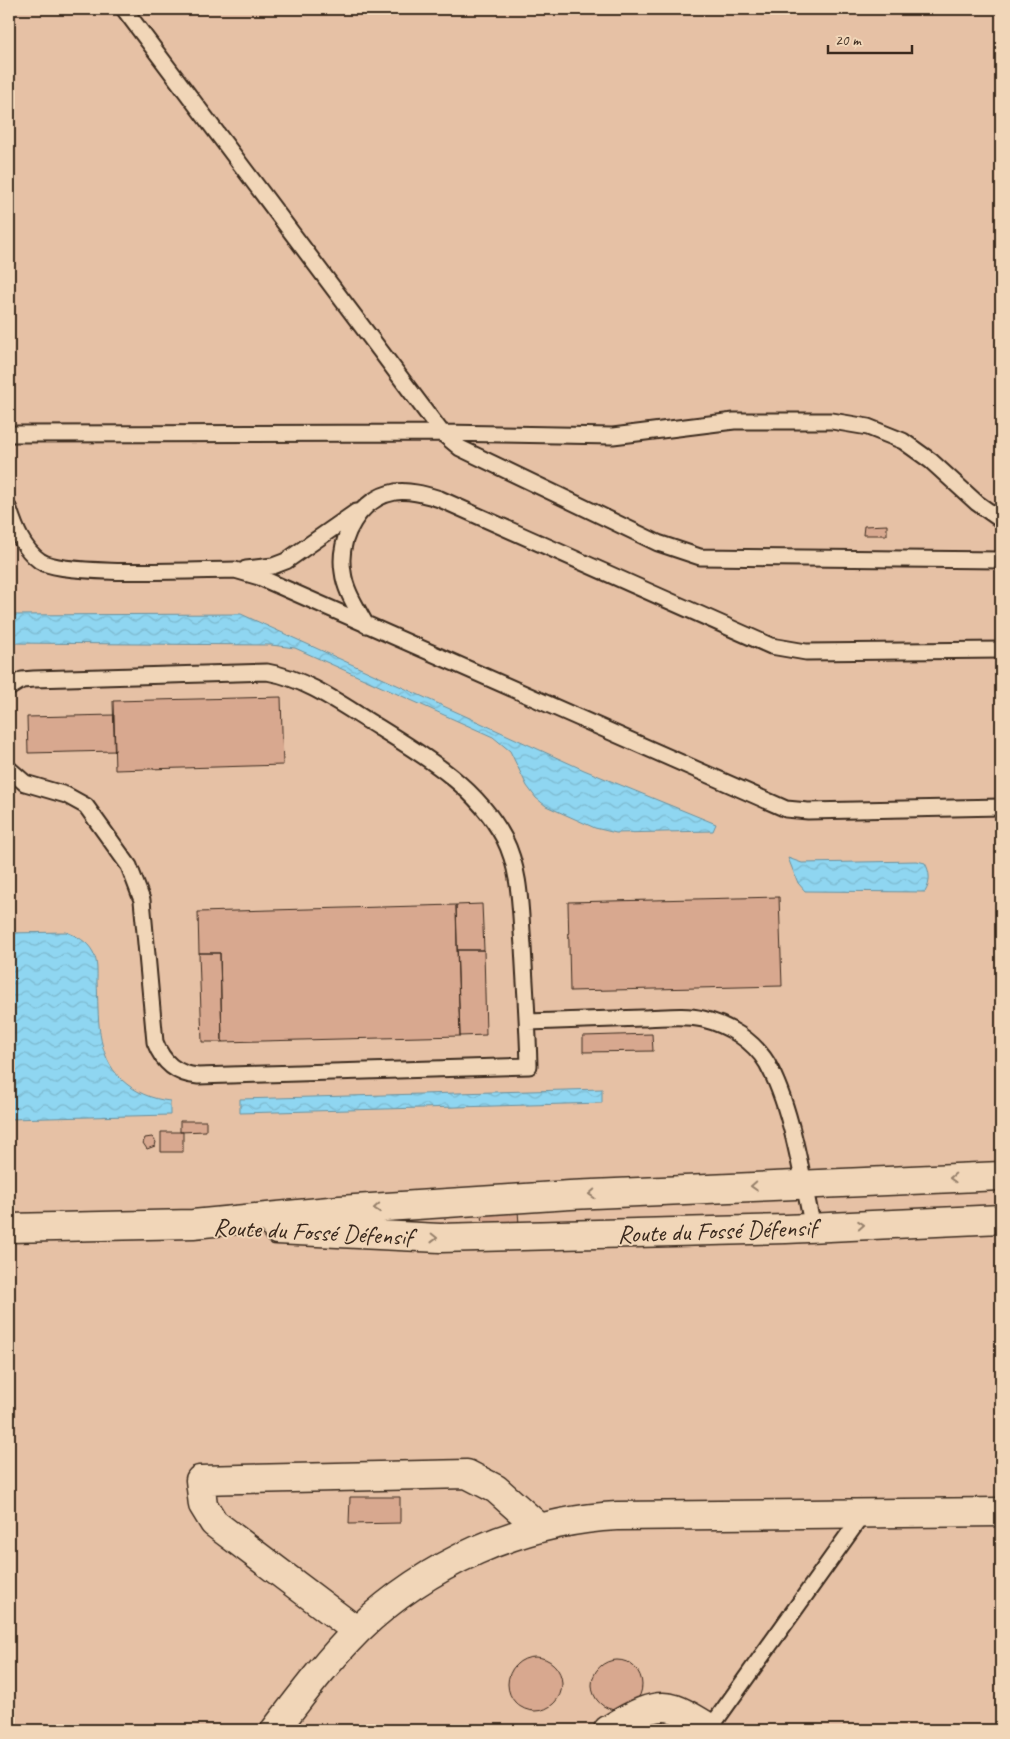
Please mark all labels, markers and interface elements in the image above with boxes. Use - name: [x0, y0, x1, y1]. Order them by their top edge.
- scale bar: [828, 22, 911, 54]
- text: 20 m: [835, 31, 862, 50]
- one-way arrow: [948, 1172, 956, 1183]
- one-way arrow: [750, 1181, 758, 1192]
- one-way arrow: [588, 1189, 596, 1199]
- one-way arrow: [373, 1202, 381, 1213]
- street label: Route du Fossé Défensif: [213, 1211, 418, 1253]
- street label: Route du Fossé Défensif: [617, 1211, 822, 1250]
- one-way arrow: [858, 1220, 866, 1231]
- one-way arrow: [430, 1233, 438, 1243]

